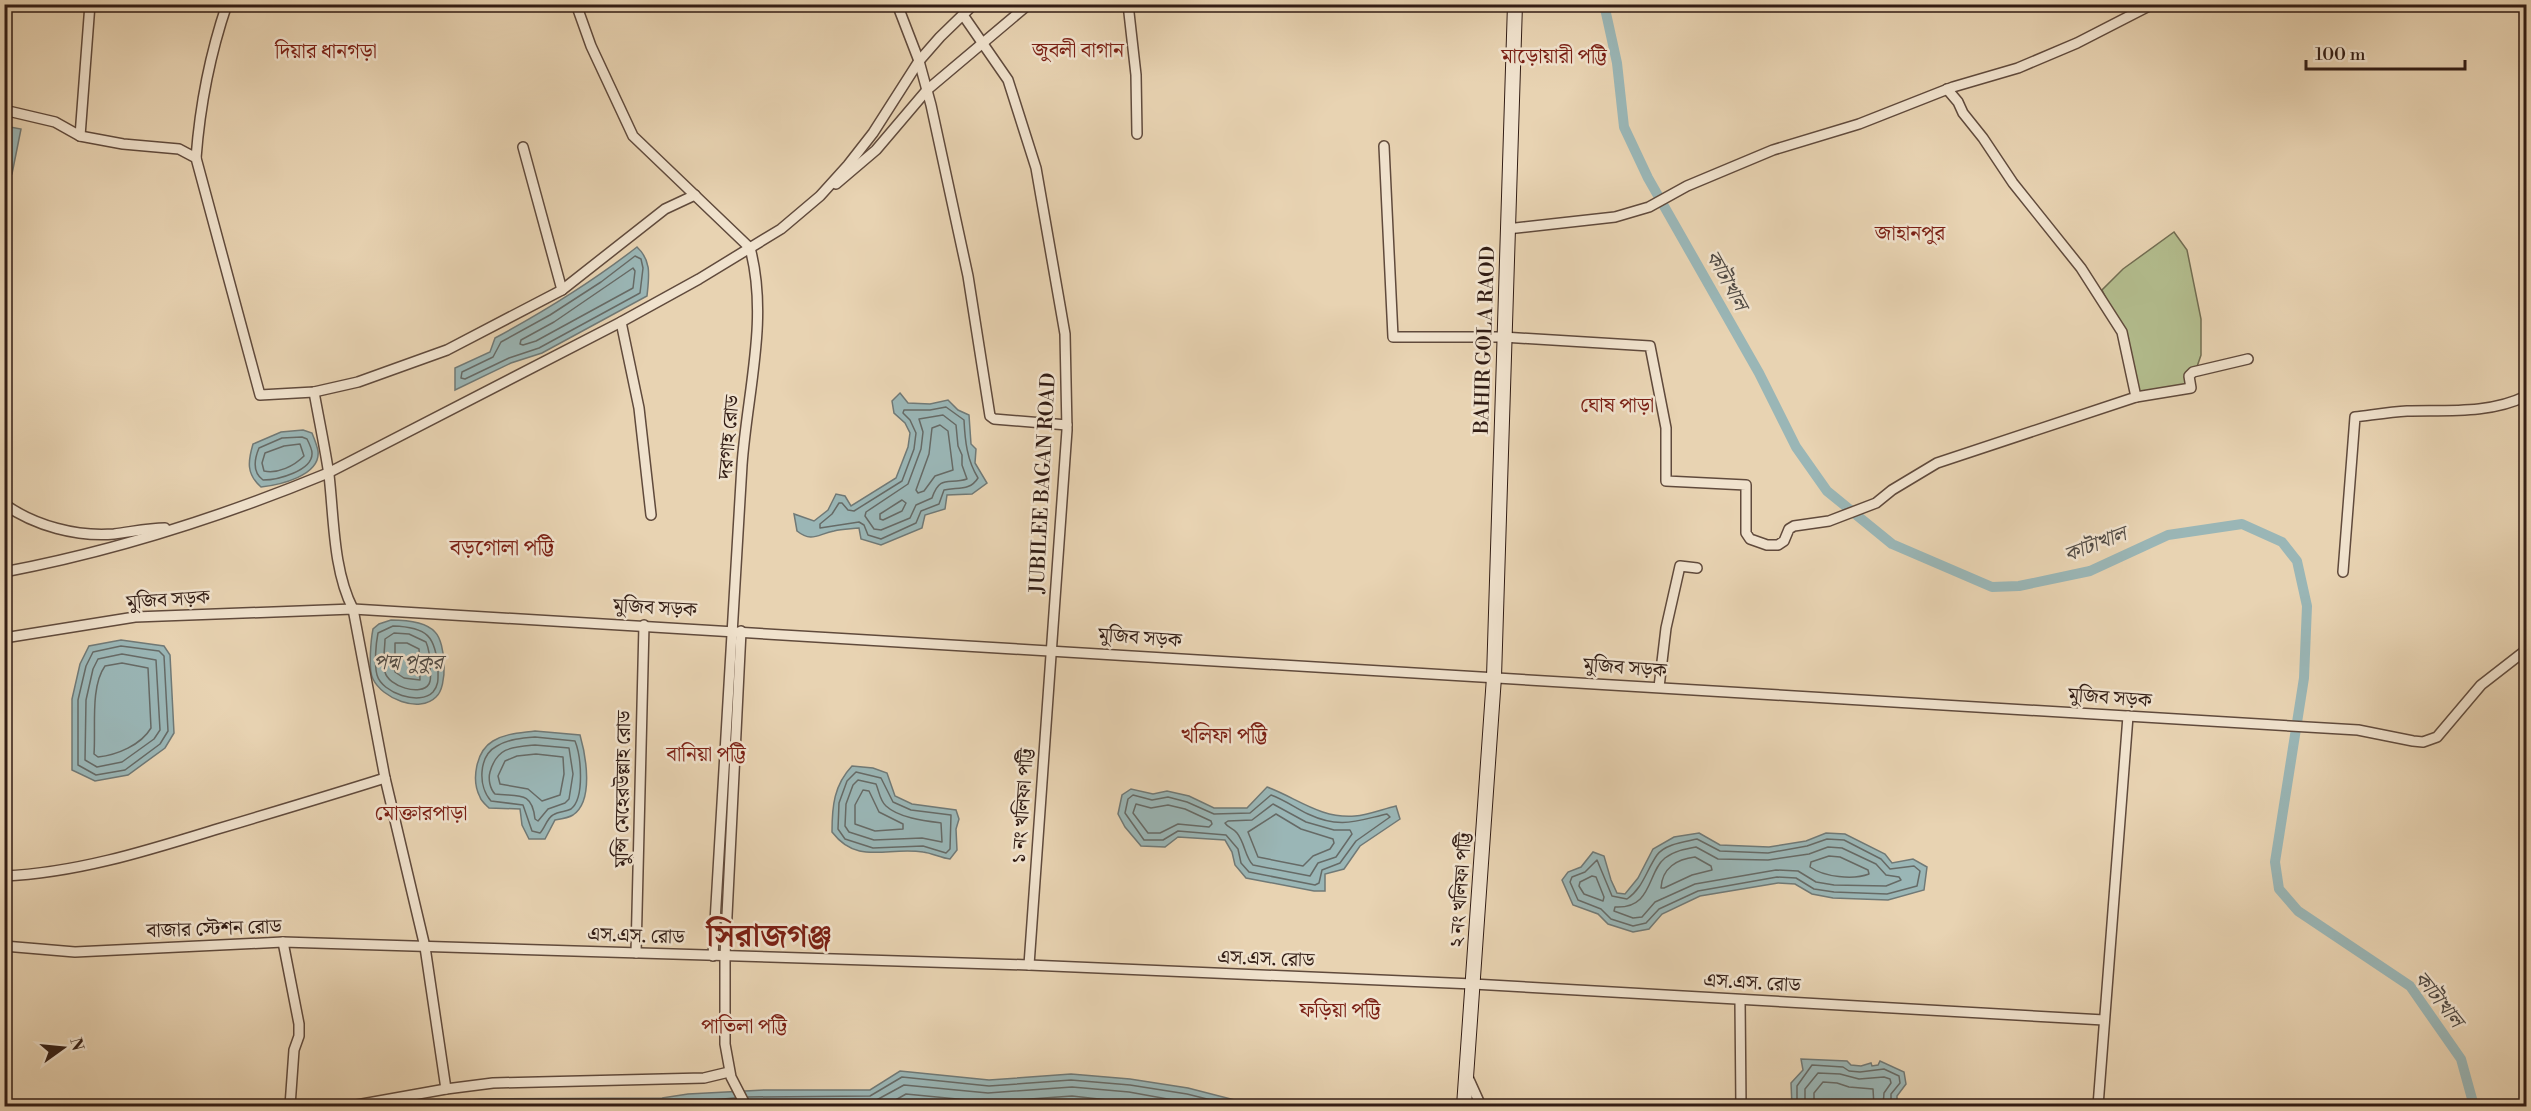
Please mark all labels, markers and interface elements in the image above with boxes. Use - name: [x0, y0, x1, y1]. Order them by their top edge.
- scale bar: [2306, 33, 2465, 71]
- district label: জুবলী বাগান: [1031, 38, 1125, 64]
- district label: দিয়ার ধানগড়া: [274, 39, 377, 65]
- text: 100 m: [2315, 43, 2366, 66]
- district label: মাড়োয়ারী পট্টি: [1500, 44, 1608, 70]
- district label: জাহানপুর: [1874, 221, 1946, 247]
- water label: কাটাখাল: [1699, 245, 1756, 319]
- street label: BAHIR GOLA RAOD: [1470, 246, 1501, 436]
- street label: JUBILEE BAGAN ROAD: [1025, 372, 1062, 595]
- street label: দরগাহ রোড: [713, 393, 746, 481]
- district label: ঘোষ পাড়া: [1580, 393, 1654, 419]
- water label: কাটাখাল: [2060, 519, 2134, 569]
- district label: বড়গোলা পট্টি: [449, 534, 555, 562]
- street label: মুজিব সড়ক: [124, 584, 212, 616]
- street label: মুজিব সড়ক: [611, 593, 698, 623]
- street label: মুজিব সড়ক: [1096, 622, 1184, 654]
- water label: পদ্ম পুকুর: [373, 650, 447, 676]
- street label: মুজিব সড়ক: [1581, 652, 1669, 684]
- street label: মুজিব সড়ক: [2066, 682, 2154, 714]
- street label: মুন্সি মেহেরউল্লাহ রোড: [608, 710, 637, 869]
- district label: খলিফা পট্টি: [1181, 722, 1269, 750]
- district label: বানিয়া পট্টি: [665, 742, 747, 768]
- street label: ১ নং খলিফা পট্টি: [1006, 747, 1040, 865]
- district label: মোক্তারপাড়া: [375, 801, 467, 827]
- street label: ২ নং খলিফা পট্টি: [1444, 831, 1478, 948]
- street label: বাজার স্টেশন রোড: [145, 914, 283, 944]
- district label: সিরাজগঞ্জ: [704, 916, 832, 956]
- street label: এস.এস. রোড: [587, 922, 686, 951]
- street label: এস.এস. রোড: [1217, 945, 1316, 974]
- water label: কাটাখাল: [2408, 966, 2472, 1036]
- street label: এস.এস. রোড: [1703, 968, 1802, 999]
- district label: ফড়িয়া পট্টি: [1298, 998, 1382, 1024]
- district label: পাতিলা পট্টি: [701, 1014, 788, 1040]
- north arrow: [33, 1018, 93, 1078]
- text: N: [65, 1036, 88, 1053]

